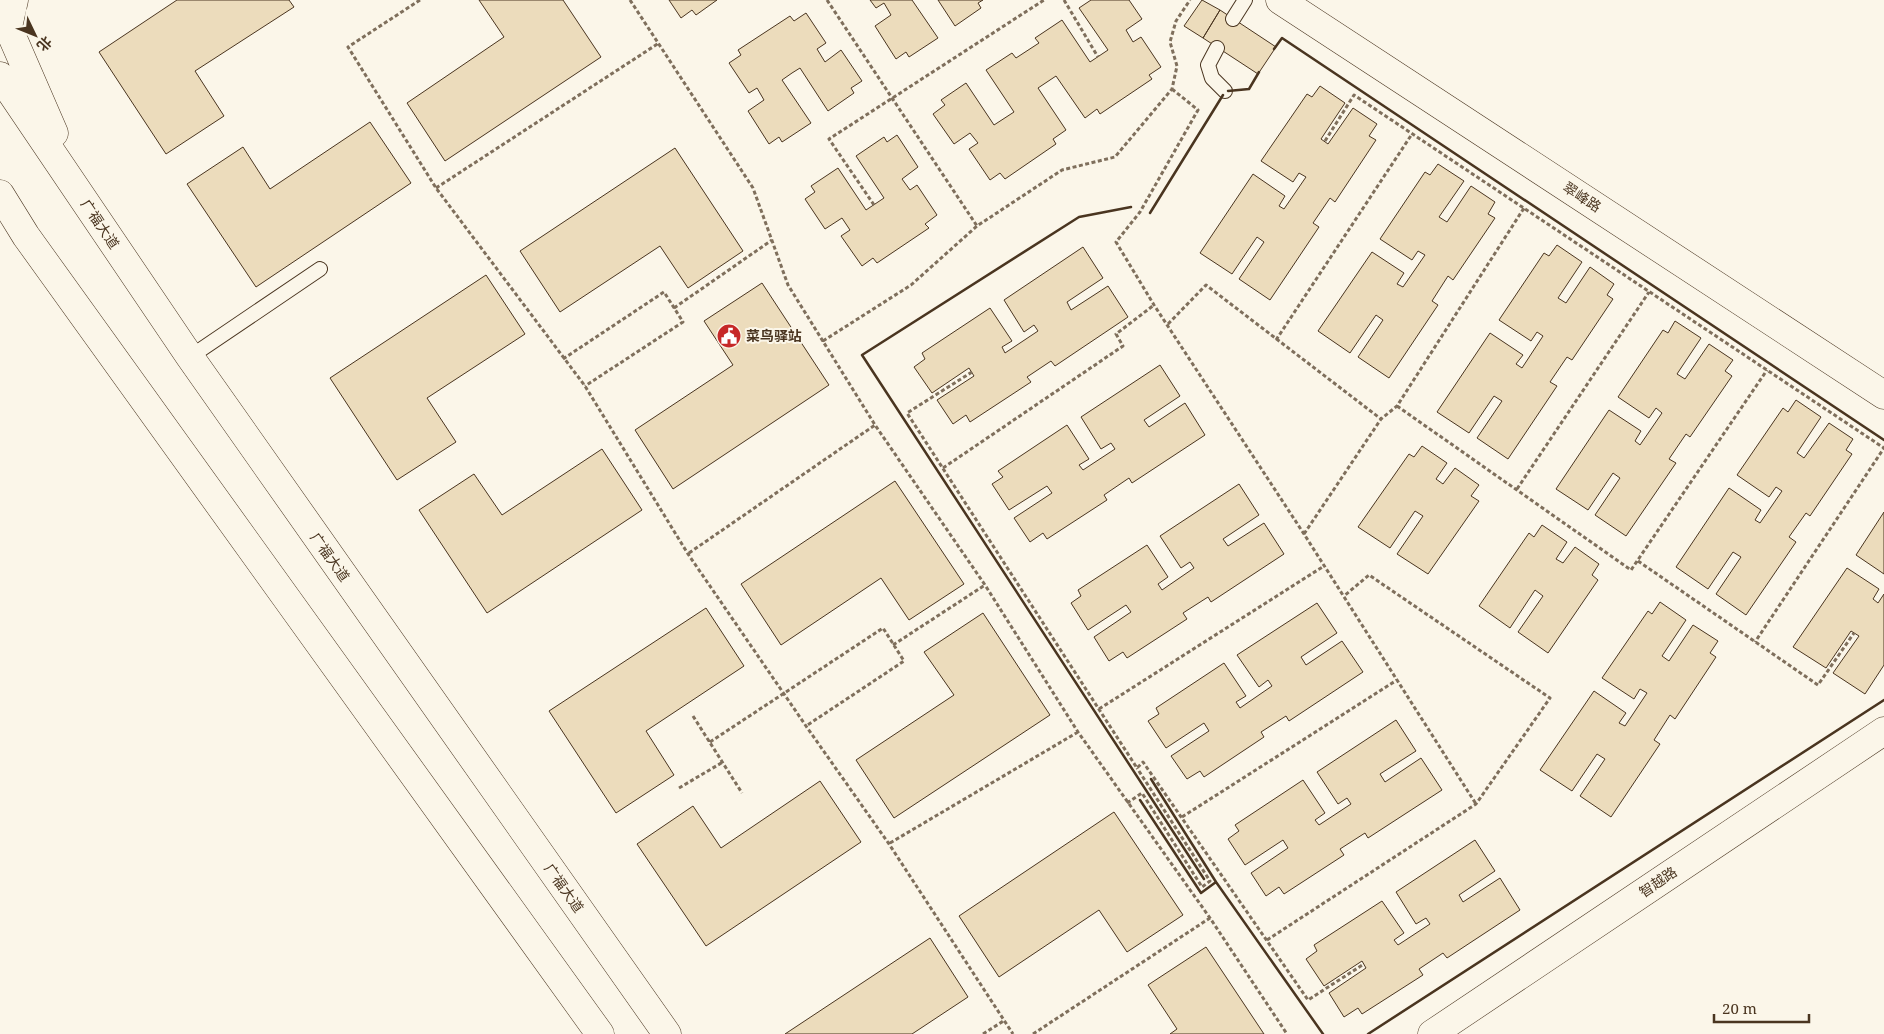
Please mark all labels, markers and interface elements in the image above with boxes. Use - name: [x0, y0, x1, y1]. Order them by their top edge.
- north arrow: [10, 10, 60, 60]
- text: 北: [33, 33, 57, 56]
- street label: 翠峰路: [1559, 177, 1605, 216]
- street label: 广福大道: [77, 195, 124, 252]
- public building icon: 菜鸟驿站: [716, 323, 742, 349]
- place label: 菜鸟驿站: [746, 326, 802, 345]
- street label: 广福大道: [307, 528, 354, 585]
- street label: 广福大道: [541, 859, 588, 916]
- street label: 智越路: [1635, 862, 1680, 901]
- scale bar: [1714, 992, 1809, 1024]
- text: 20 m: [1722, 998, 1757, 1018]

